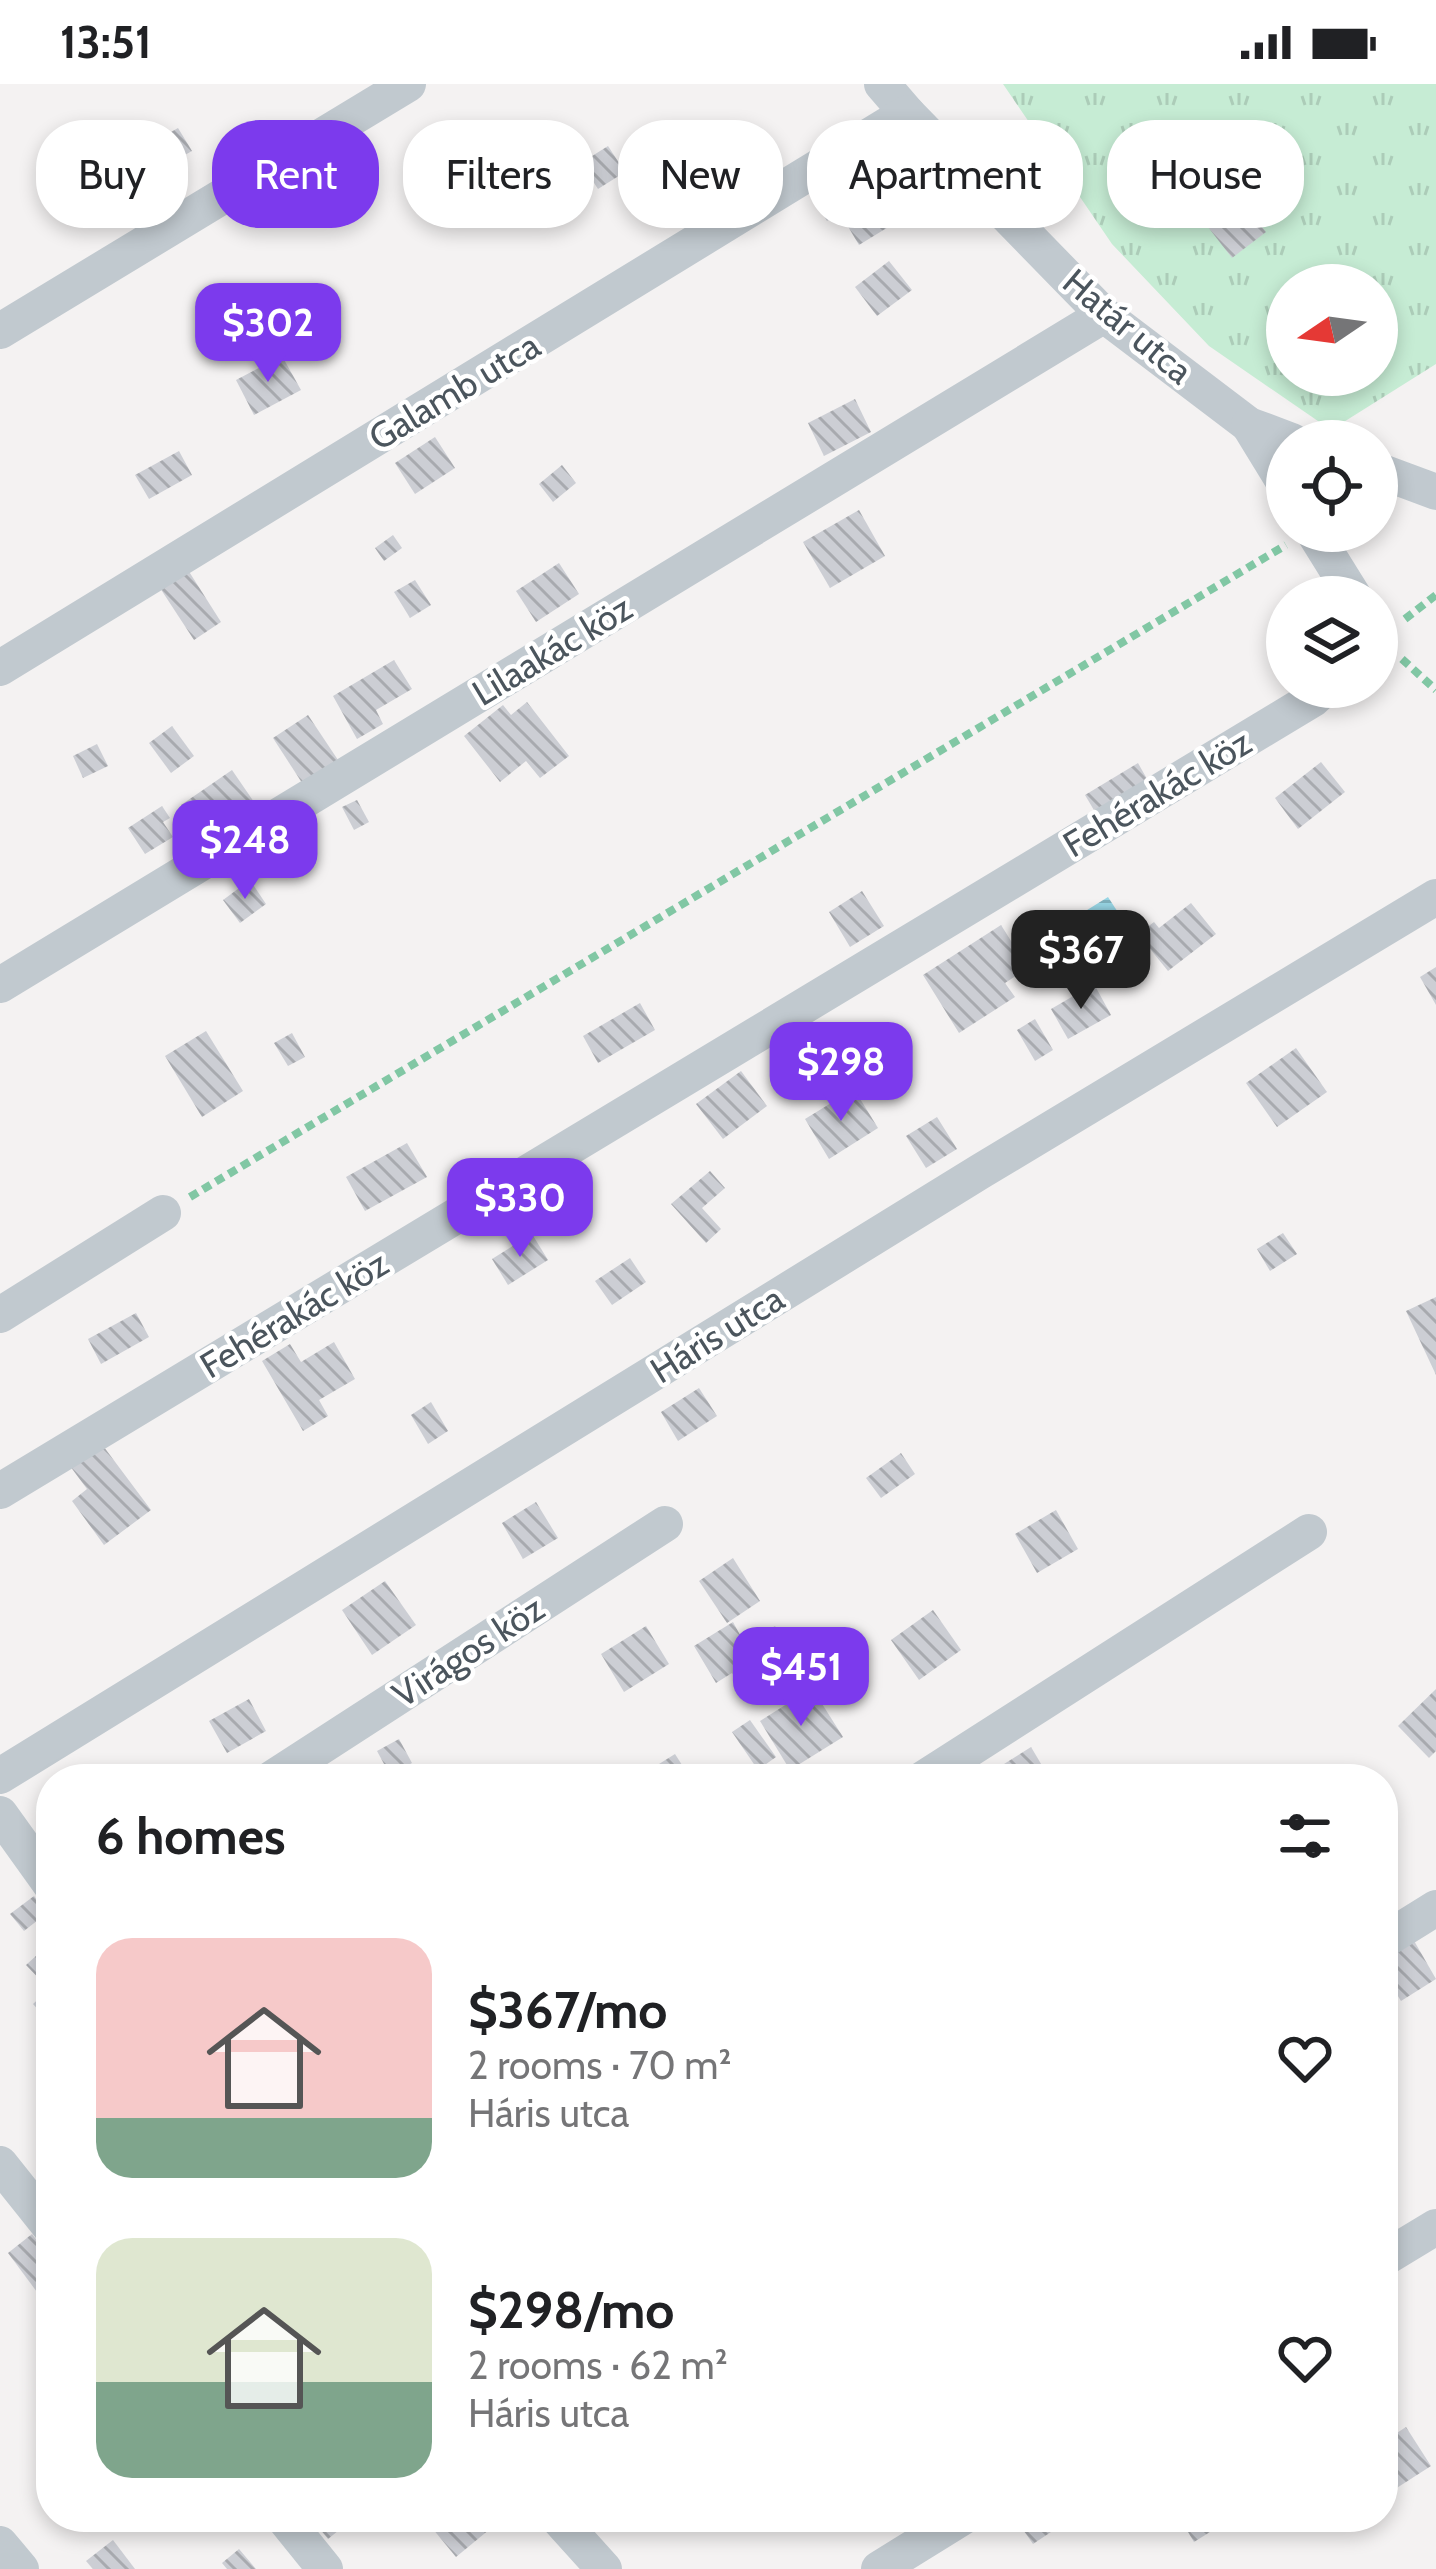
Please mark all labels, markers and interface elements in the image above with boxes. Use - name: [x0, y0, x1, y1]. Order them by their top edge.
- text: 13:51: [60, 15, 152, 69]
- chip: Buy: [36, 120, 188, 228]
- chip: Rent: [212, 120, 379, 228]
- chip: Filters: [403, 120, 594, 228]
- chip: New: [618, 120, 783, 228]
- chip: Apartment: [807, 120, 1083, 228]
- chip: House: [1107, 120, 1304, 228]
- street label: Határ utca: [1054, 259, 1202, 393]
- north arrow: [1266, 264, 1398, 396]
- map controls: [1266, 264, 1398, 708]
- pin: $302: [197, 283, 339, 385]
- text: $302: [222, 298, 314, 346]
- street label: Galamb utca: [361, 323, 547, 459]
- button: locate: [1266, 420, 1398, 552]
- button: layers: [1266, 576, 1398, 708]
- street label: Lilaakác köz: [464, 585, 640, 715]
- street label: Fehérakác köz: [1055, 720, 1259, 866]
- pin: $248: [174, 800, 316, 902]
- text: $248: [199, 815, 291, 863]
- pin: $367: [1010, 910, 1152, 1012]
- text: $367: [1038, 925, 1124, 973]
- pin: $298: [770, 1022, 912, 1124]
- text: $298: [797, 1037, 885, 1085]
- pin: $330: [449, 1158, 591, 1260]
- text: $330: [474, 1173, 566, 1221]
- street label: Fehérakác köz: [192, 1241, 396, 1387]
- street label: Háris utca: [642, 1276, 792, 1392]
- street label: Virágos köz: [384, 1586, 552, 1716]
- pin: $451: [730, 1627, 872, 1729]
- text: $451: [760, 1642, 842, 1690]
- icon: filters: [1272, 1803, 1338, 1869]
- text: 6 homes: [96, 1805, 285, 1867]
- text: $367/mo: [468, 1979, 667, 2041]
- icon: home: [192, 1986, 336, 2130]
- icon: heart: [1272, 2025, 1338, 2091]
- text: 2 rooms · 70 m²: [468, 2041, 732, 2089]
- text: Háris utca: [468, 2089, 629, 2137]
- text: $298/mo: [468, 2279, 674, 2341]
- icon: home: [192, 2286, 336, 2430]
- icon: heart: [1272, 2325, 1338, 2391]
- text: 2 rooms · 62 m²: [468, 2341, 728, 2389]
- text: Háris utca: [468, 2389, 629, 2437]

